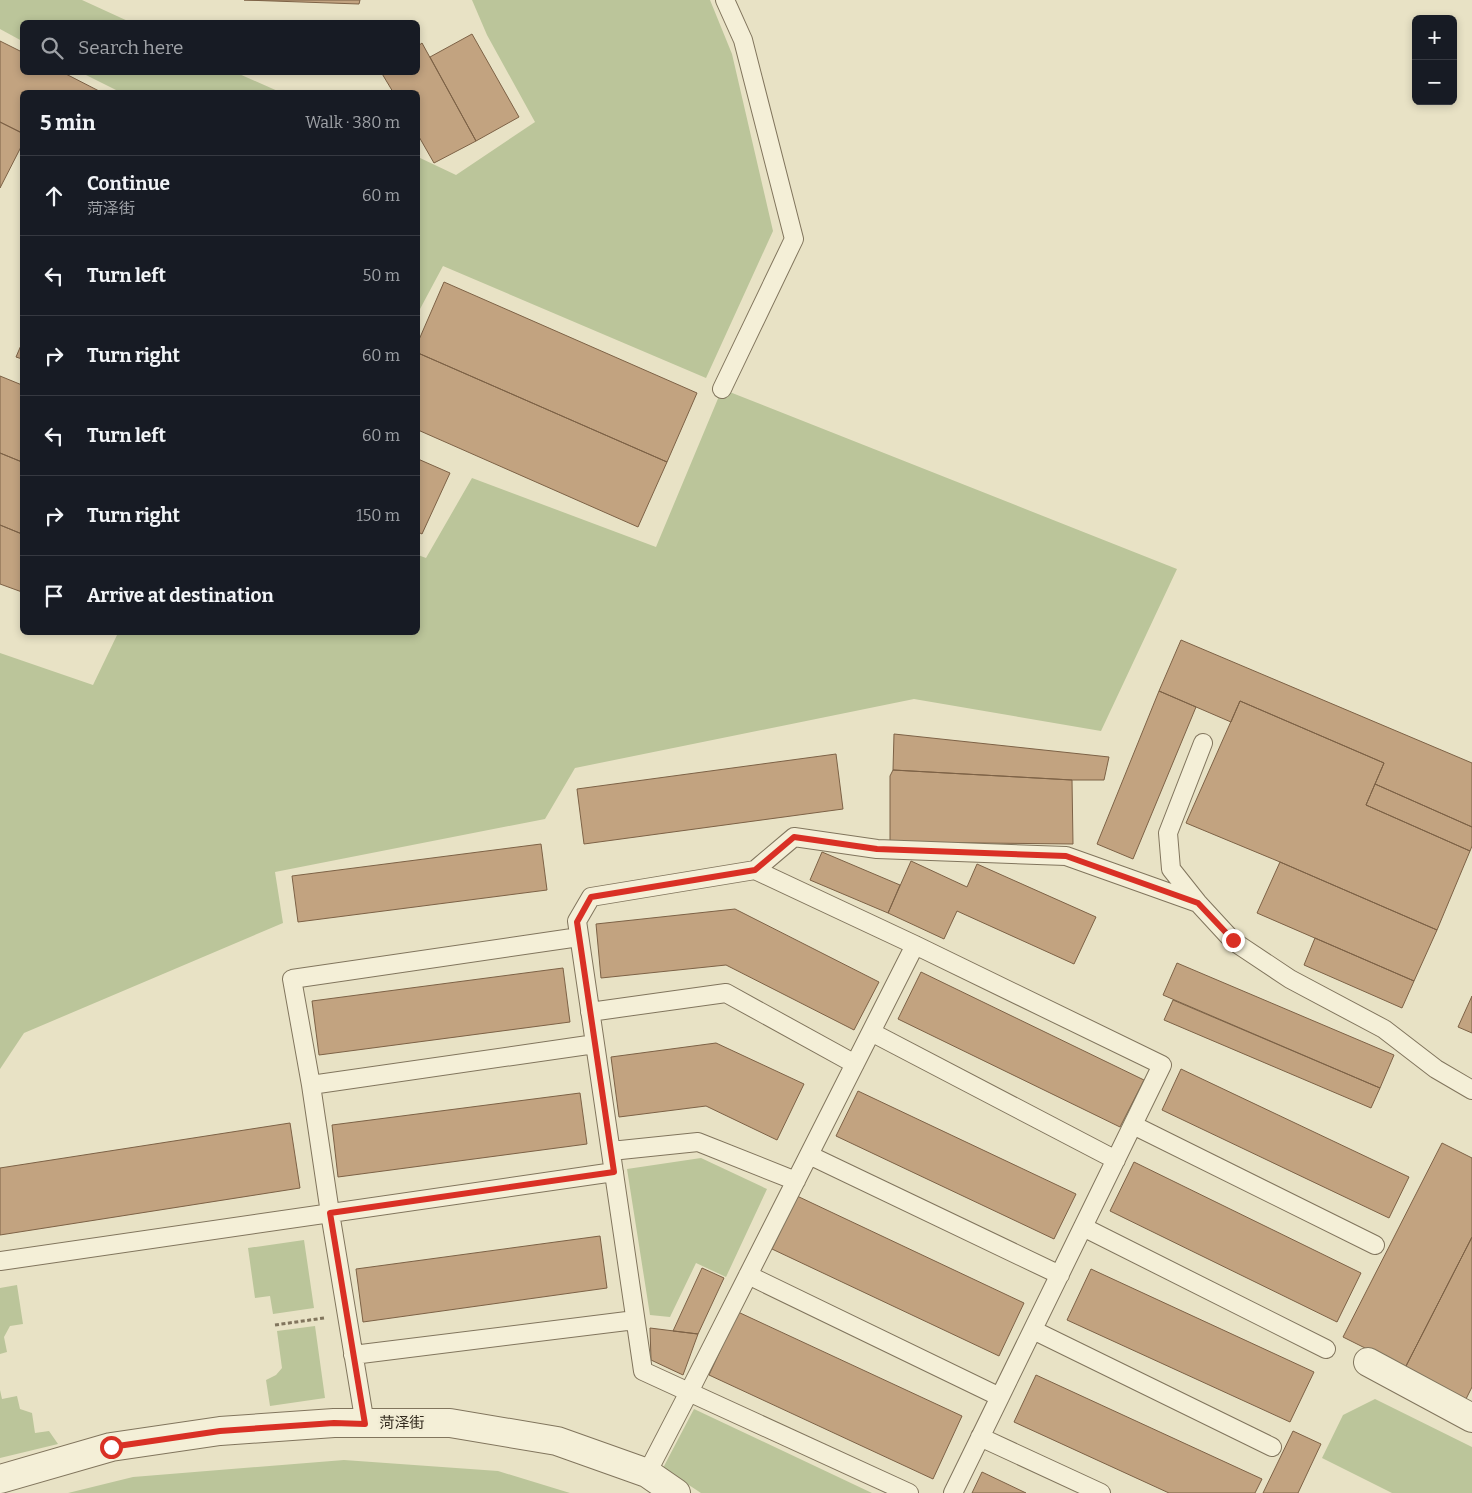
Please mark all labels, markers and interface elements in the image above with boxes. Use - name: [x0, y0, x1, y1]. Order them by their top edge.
- map controls: [1412, 15, 1457, 105]
- button: +: [1412, 15, 1457, 60]
- search box: [20, 20, 420, 75]
- icon: search: [38, 34, 66, 62]
- text: Search here: [78, 36, 183, 59]
- button: −: [1412, 60, 1457, 105]
- text: 5 min: [40, 110, 96, 136]
- text: Walk · 380 m: [305, 113, 400, 132]
- text: Continue: [87, 172, 170, 195]
- icon: ahead: [40, 182, 68, 210]
- text: 60 m: [362, 186, 400, 205]
- text: 菏泽街: [87, 199, 135, 218]
- icon: left: [40, 262, 68, 290]
- text: Turn left: [87, 264, 166, 287]
- text: 50 m: [363, 266, 400, 285]
- icon: right: [40, 342, 68, 370]
- text: Turn right: [87, 344, 180, 367]
- text: 60 m: [362, 346, 400, 365]
- icon: left: [40, 422, 68, 450]
- text: Turn left: [87, 424, 166, 447]
- text: 60 m: [362, 426, 400, 445]
- icon: right: [40, 502, 68, 530]
- text: Turn right: [87, 504, 180, 527]
- text: 150 m: [356, 506, 400, 525]
- icon: arrive: [40, 582, 68, 610]
- text: Arrive at destination: [87, 584, 274, 607]
- route end: [1222, 929, 1245, 952]
- street label: 菏泽街: [379, 1414, 425, 1432]
- route start: [100, 1436, 123, 1459]

